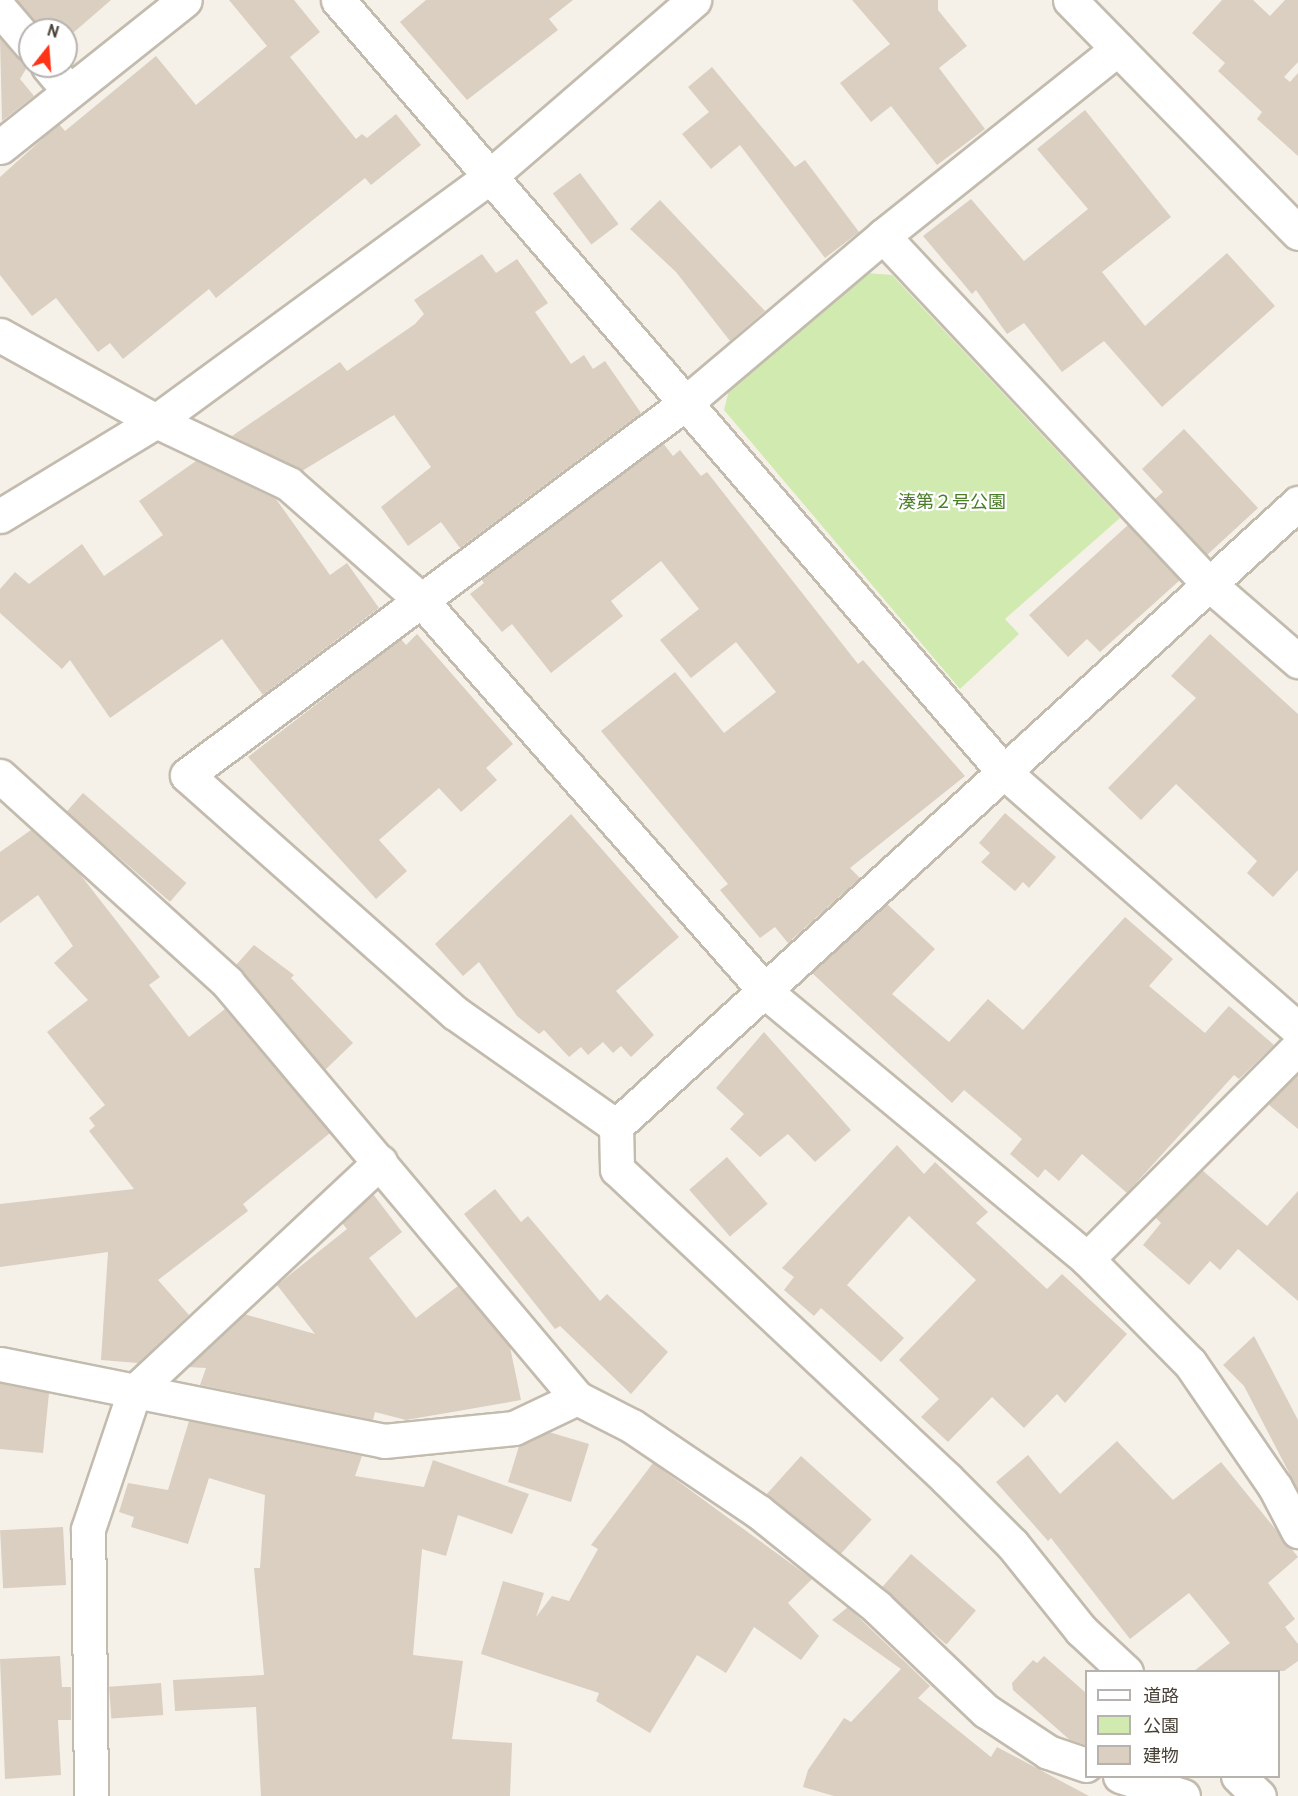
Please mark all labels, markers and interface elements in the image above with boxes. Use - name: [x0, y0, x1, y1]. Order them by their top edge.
- north arrow: [18, 18, 78, 78]
- text: N: [44, 21, 61, 44]
- park label: 湊第２号公園: [898, 493, 1006, 515]
- legend: [1085, 1670, 1280, 1778]
- text: 道路: [1143, 1686, 1179, 1709]
- text: 公園: [1143, 1716, 1179, 1739]
- text: 建物: [1143, 1746, 1179, 1769]

